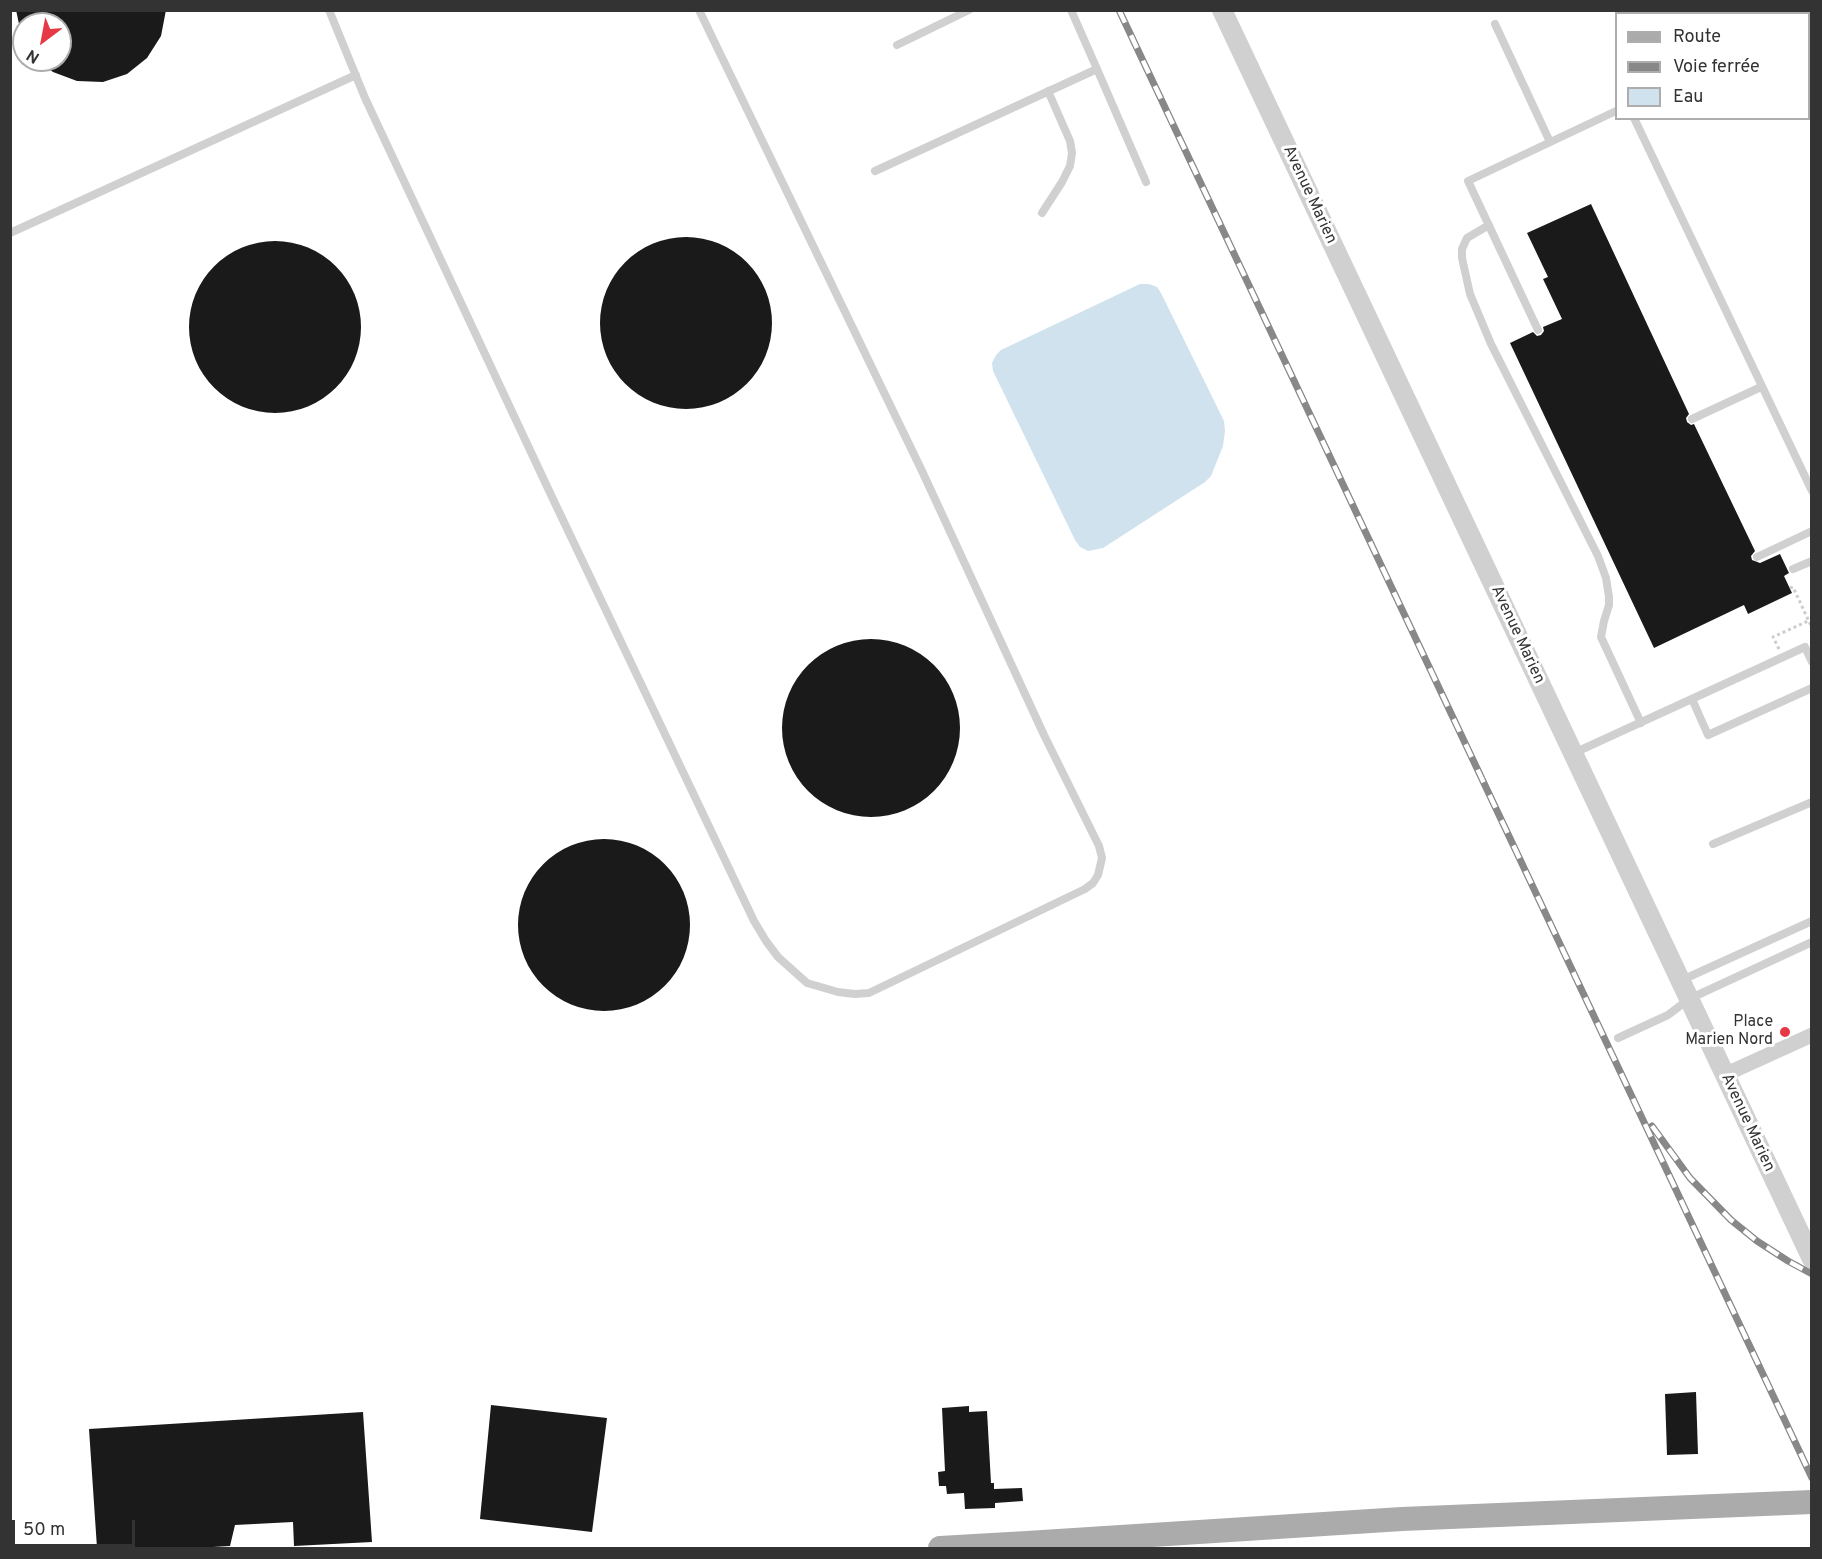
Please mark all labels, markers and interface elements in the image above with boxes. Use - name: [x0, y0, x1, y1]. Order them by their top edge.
- north arrow: [12, 12, 72, 72]
- legend: [1615, 12, 1810, 120]
- text: Route: [1673, 26, 1721, 49]
- text: N: [23, 44, 44, 67]
- text: Voie ferrée: [1673, 56, 1760, 79]
- text: Eau: [1673, 86, 1703, 109]
- street label: Avenue Marien: [1278, 143, 1340, 247]
- street label: Avenue Marien: [1486, 583, 1548, 687]
- place label: Place Marien Nord: [1685, 1013, 1773, 1051]
- marker: Place Marien Nord: [1778, 1025, 1792, 1039]
- street label: Avenue Marien: [1716, 1071, 1778, 1175]
- scale bar: [15, 1508, 138, 1546]
- text: 50 m: [23, 1519, 65, 1542]

